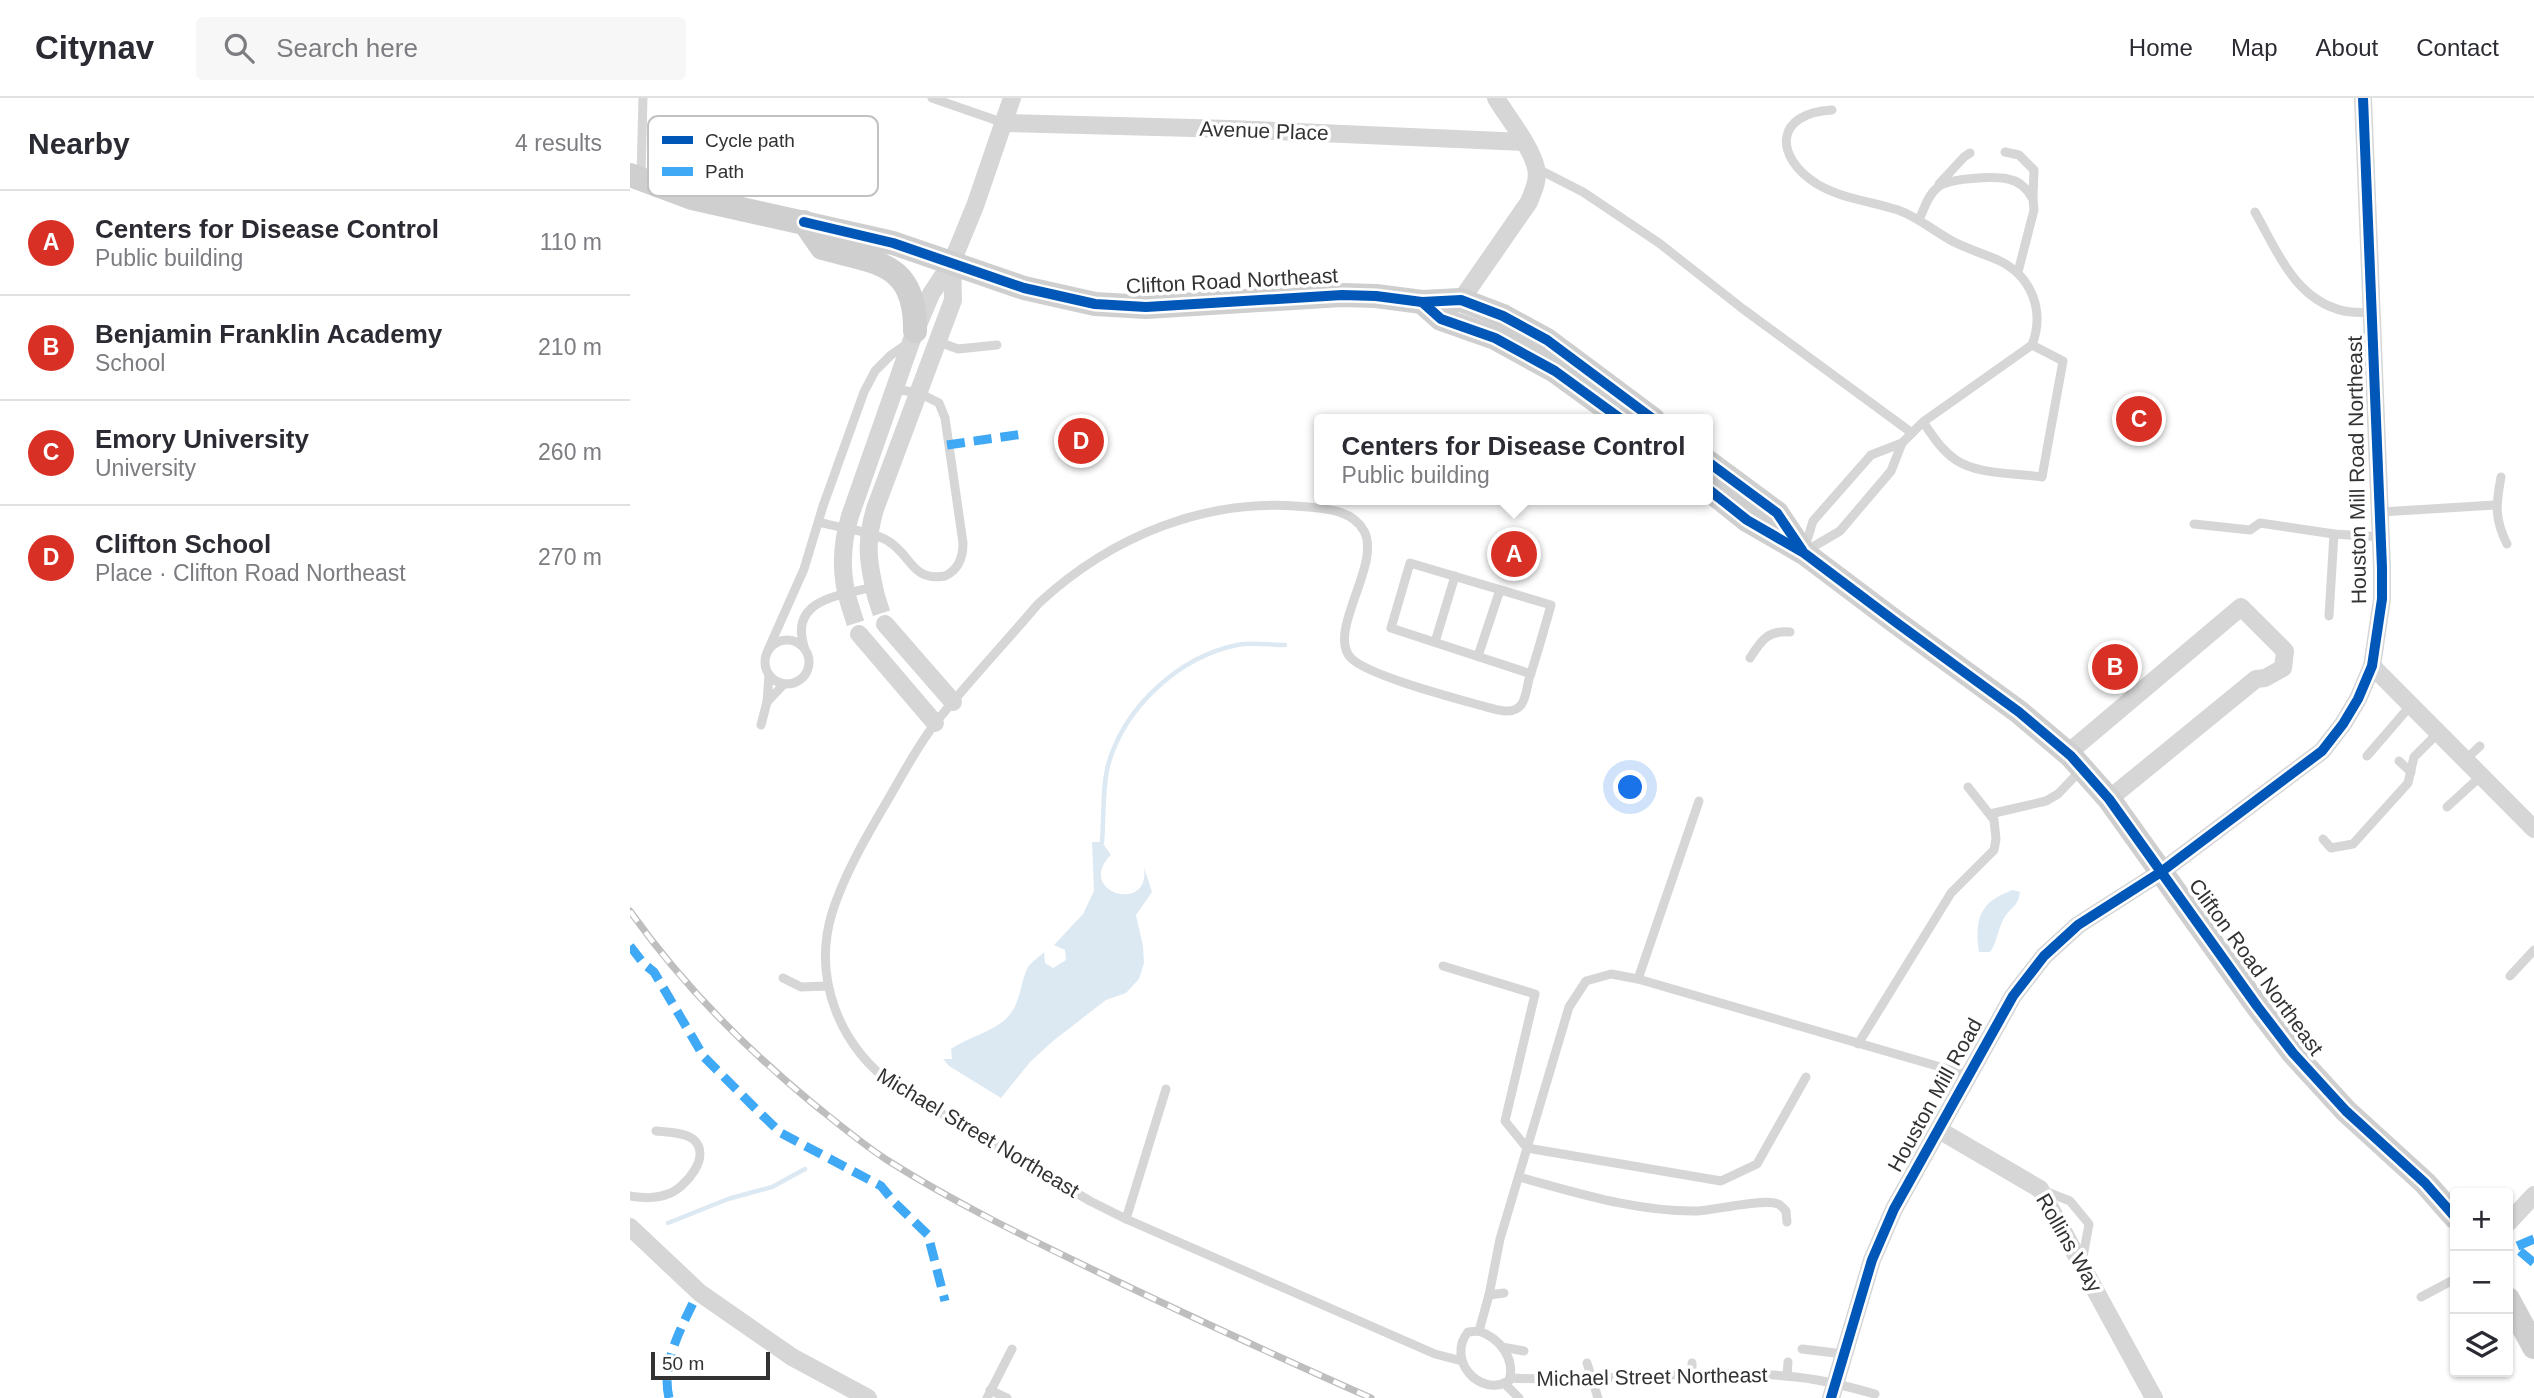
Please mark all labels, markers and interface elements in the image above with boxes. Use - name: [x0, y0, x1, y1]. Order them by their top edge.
- search box: [196, 17, 686, 80]
- text: Citynav: [35, 29, 154, 66]
- icon: search: [220, 29, 258, 67]
- text: Search here: [276, 33, 418, 63]
- text: Home: [2129, 34, 2193, 61]
- text: Map: [2231, 34, 2278, 61]
- text: About: [2316, 34, 2378, 61]
- text: Contact: [2416, 34, 2499, 61]
- legend: [648, 116, 878, 196]
- street label: Avenue Place: [1199, 117, 1329, 144]
- text: Nearby: [28, 127, 130, 160]
- text: 4 results: [515, 130, 602, 156]
- text: Cycle path: [705, 130, 795, 151]
- text: Path: [705, 161, 744, 182]
- text: Centers for Disease Control: [95, 214, 439, 244]
- text: A: [43, 229, 59, 255]
- text: 110 m: [540, 229, 602, 255]
- text: Public building: [95, 245, 243, 271]
- street label: Clifton Road Northeast: [1125, 263, 1339, 298]
- text: Benjamin Franklin Academy: [95, 319, 442, 349]
- text: B: [43, 334, 59, 360]
- text: 210 m: [538, 334, 602, 360]
- street label: Houston Mill Road Northeast: [2343, 335, 2370, 604]
- text: School: [95, 350, 165, 376]
- pin: C: [2116, 393, 2162, 445]
- popup: [1314, 414, 1713, 505]
- pin: D: [1058, 415, 1104, 467]
- text: Emory University: [95, 424, 309, 454]
- text: Centers for Disease Control: [1342, 431, 1685, 461]
- text: C: [43, 439, 59, 465]
- text: 260 m: [538, 439, 602, 465]
- text: University: [95, 455, 196, 481]
- text: Public building: [1342, 462, 1490, 488]
- pin: A: [1491, 528, 1537, 580]
- text: Clifton School: [95, 529, 271, 559]
- text: D: [43, 544, 59, 570]
- text: 270 m: [538, 544, 602, 570]
- text: Place · Clifton Road Northeast: [95, 560, 406, 586]
- pin: B: [2092, 641, 2138, 693]
- your location: [1613, 770, 1647, 804]
- street label: Clifton Road Northeast: [2185, 874, 2328, 1060]
- street label: Houston Mill Road: [1883, 1014, 1986, 1175]
- street label: Michael Street Northeast: [873, 1063, 1083, 1202]
- map controls: [2450, 1188, 2513, 1377]
- button: +: [2450, 1188, 2513, 1251]
- street label: Rollins Way: [2032, 1189, 2107, 1297]
- button: −: [2450, 1251, 2513, 1314]
- button: layers: [2450, 1314, 2513, 1377]
- scale bar: [651, 1349, 770, 1381]
- text: 50 m: [662, 1353, 704, 1374]
- street label: Michael Street Northeast: [1536, 1363, 1768, 1390]

